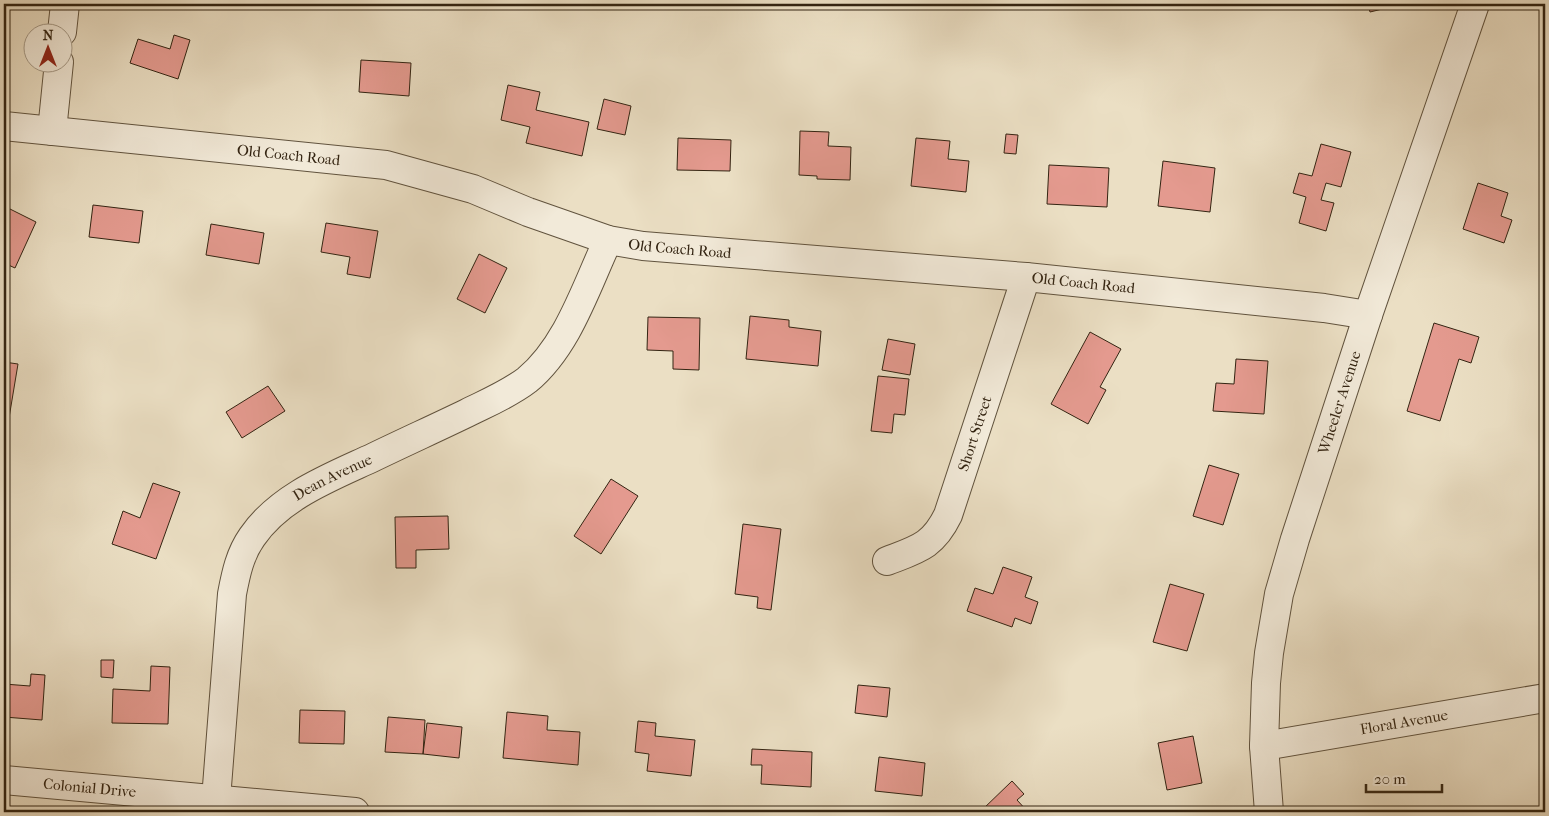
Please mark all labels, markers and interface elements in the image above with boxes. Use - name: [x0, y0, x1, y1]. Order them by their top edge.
- north arrow: [22, 22, 72, 72]
- text: N: [43, 27, 54, 44]
- street label: Old Coach Road: [236, 141, 342, 169]
- street label: Old Coach Road: [627, 235, 733, 262]
- street label: Old Coach Road: [1031, 269, 1137, 297]
- street label: Wheeler Avenue: [1314, 348, 1365, 457]
- street label: Short Street: [954, 393, 996, 473]
- street label: Dean Avenue: [289, 450, 375, 505]
- street label: Floral Avenue: [1359, 706, 1450, 738]
- scale bar: [1366, 761, 1443, 793]
- text: 20 m: [1374, 770, 1406, 788]
- street label: Colonial Drive: [42, 775, 138, 801]

